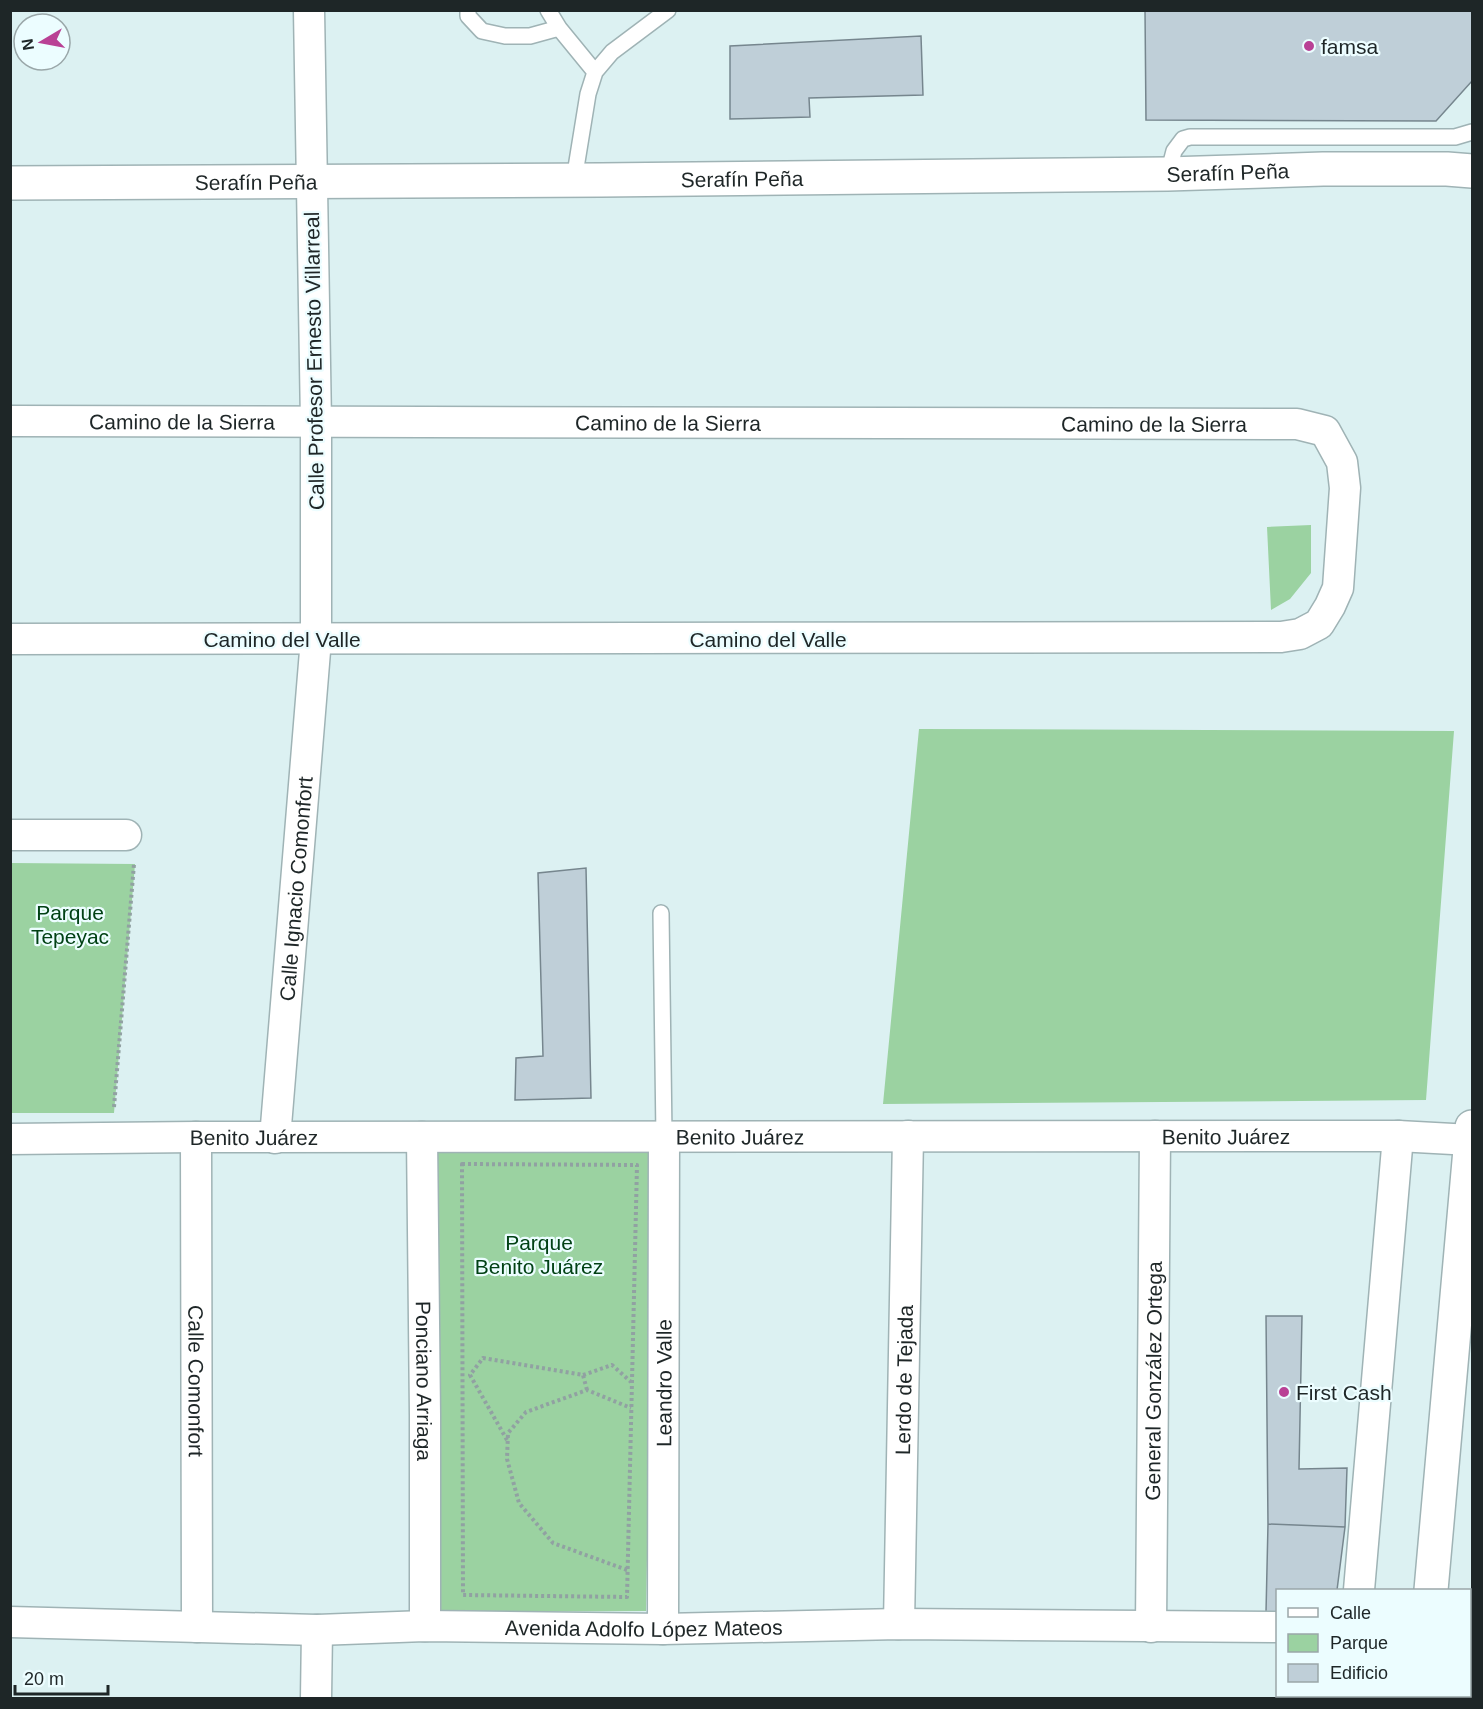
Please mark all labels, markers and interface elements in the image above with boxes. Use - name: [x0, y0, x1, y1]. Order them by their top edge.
- north arrow: [12, 12, 72, 72]
- place label: famsa: [1321, 35, 1379, 58]
- text: N: [18, 37, 37, 52]
- marker: famsa: [1302, 39, 1316, 53]
- street label: Serafín Peña: [1166, 159, 1290, 186]
- street label: Serafín Peña: [681, 166, 804, 191]
- street label: Serafín Peña: [195, 170, 318, 194]
- street label: Calle Profesor Ernesto Villarreal: [300, 212, 328, 510]
- street label: Camino de la Sierra: [89, 410, 275, 433]
- street label: Camino de la Sierra: [575, 411, 761, 434]
- street label: Camino de la Sierra: [1061, 412, 1247, 435]
- street label: Camino del Valle: [203, 628, 361, 651]
- street label: Camino del Valle: [689, 628, 847, 651]
- street label: Calle Ignacio Comonfort: [275, 775, 316, 1002]
- park label: Parque Tepeyac: [31, 901, 109, 948]
- street label: Benito Juárez: [190, 1125, 318, 1149]
- street label: Benito Juárez: [676, 1125, 804, 1148]
- street label: Benito Juárez: [1162, 1125, 1290, 1148]
- park label: Parque Benito Juárez: [475, 1231, 603, 1278]
- street label: General González Ortega: [1141, 1261, 1165, 1501]
- street label: Ponciano Arriaga: [412, 1301, 437, 1461]
- street label: Lerdo de Tejada: [891, 1304, 916, 1455]
- street label: Calle Comonfort: [185, 1305, 208, 1457]
- street label: Leandro Valle: [652, 1319, 675, 1447]
- place label: First Cash: [1296, 1381, 1392, 1404]
- marker: First Cash: [1277, 1385, 1291, 1399]
- legend: [1276, 1589, 1471, 1697]
- text: Calle: [1330, 1603, 1371, 1623]
- street label: Avenida Adolfo López Mateos: [505, 1615, 783, 1641]
- text: Parque: [1330, 1633, 1388, 1653]
- scale bar: [15, 1658, 108, 1696]
- text: Edificio: [1330, 1663, 1388, 1683]
- text: 20 m: [24, 1669, 64, 1689]

